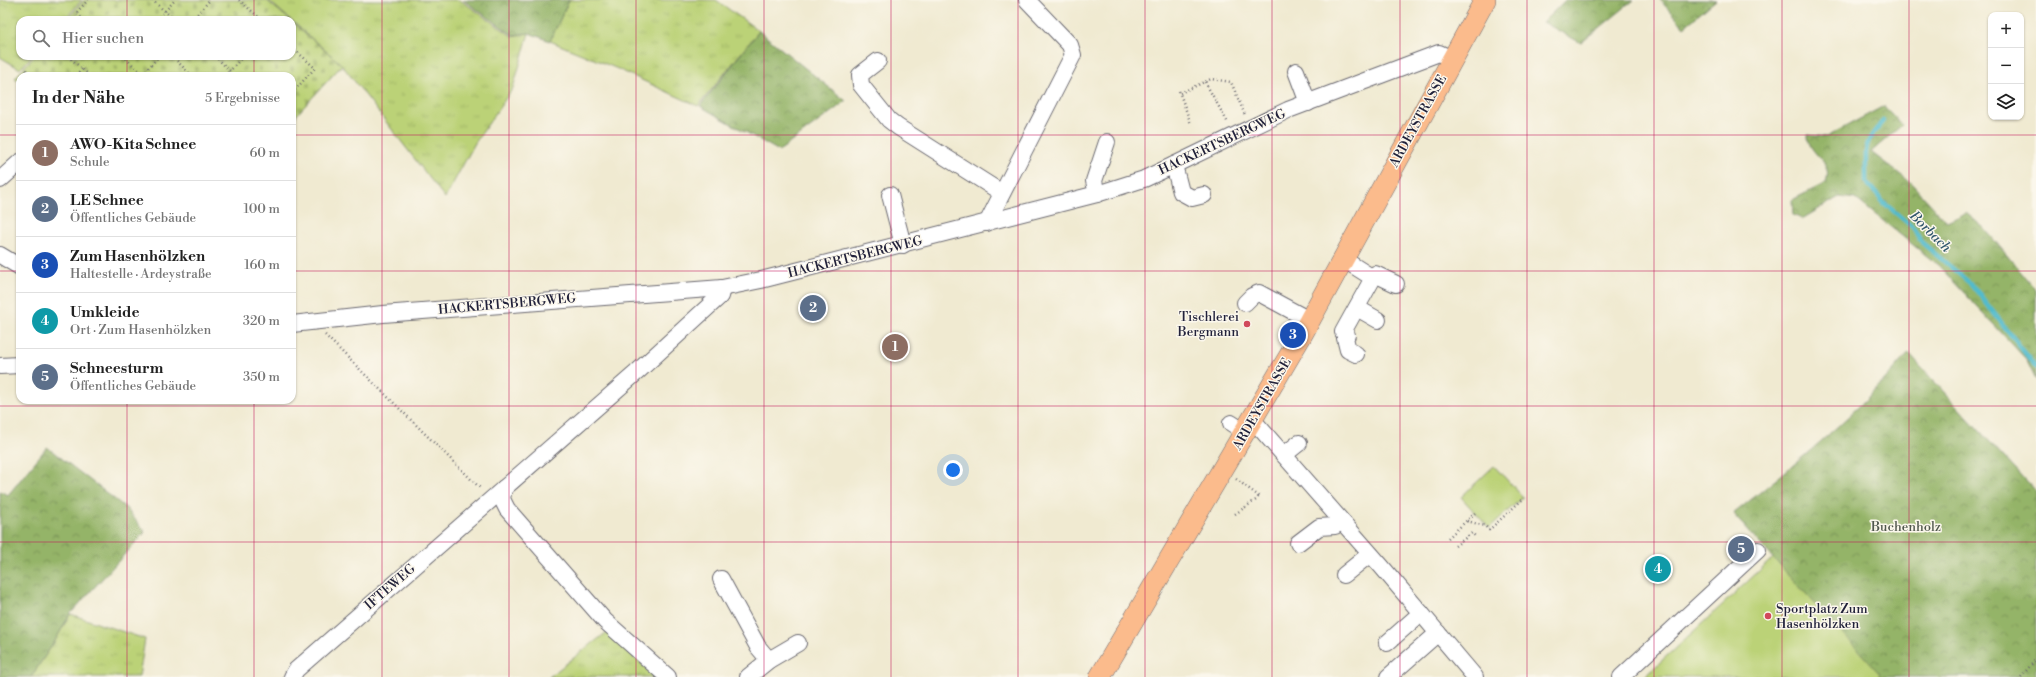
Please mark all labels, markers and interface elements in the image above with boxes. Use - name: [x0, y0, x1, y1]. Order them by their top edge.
- map controls: [1988, 12, 2024, 120]
- button: +: [1988, 12, 2024, 48]
- search box: [16, 16, 296, 60]
- icon: search: [30, 27, 52, 49]
- text: Hier suchen: [62, 29, 144, 48]
- button: −: [1988, 48, 2024, 84]
- street label: ARDEYSTRASSE: [1386, 72, 1450, 171]
- button: layers: [1988, 84, 2024, 120]
- text: In der Nähe: [32, 87, 125, 109]
- text: 5 Ergebnisse: [205, 90, 280, 106]
- street label: HACKERTSBERGWEG: [1156, 105, 1288, 178]
- text: AWO-Kita Schnee: [70, 135, 196, 154]
- text: 1: [42, 145, 48, 161]
- text: 60 m: [249, 145, 280, 161]
- text: Schule: [70, 154, 110, 170]
- text: LE Schnee: [70, 191, 144, 210]
- text: 2: [41, 201, 49, 217]
- text: 100 m: [244, 201, 280, 217]
- water label: Borbach: [1905, 207, 1955, 257]
- text: Öffentliches Gebäude: [70, 210, 196, 226]
- street label: HACKERTSBERGWEG: [786, 232, 924, 281]
- text: Zum Hasenhölzken: [70, 247, 205, 266]
- text: 3: [41, 257, 49, 273]
- text: 160 m: [244, 257, 280, 273]
- text: Haltestelle · Ardeystraße: [70, 266, 212, 282]
- street label: HACKERTSBERGWEG: [437, 290, 577, 318]
- pin: 2: [800, 293, 826, 323]
- text: Umkleide: [70, 303, 139, 322]
- place label: Tischlerei Bergmann: [1177, 309, 1239, 340]
- text: 4: [41, 313, 49, 329]
- text: 320 m: [243, 313, 280, 329]
- marker: Tischlerei Bergmann: [1242, 319, 1252, 329]
- pin: 3: [1280, 320, 1306, 350]
- text: Ort · Zum Hasenhölzken: [70, 322, 211, 338]
- pin: 1: [882, 332, 908, 362]
- street label: ARDEYSTRASSE: [1229, 355, 1295, 454]
- text: Schneesturm: [70, 359, 163, 378]
- text: 5: [41, 369, 49, 385]
- text: 350 m: [243, 369, 280, 385]
- text: Öffentliches Gebäude: [70, 378, 196, 394]
- your location: [943, 460, 963, 480]
- park label: Buchenholz: [1870, 519, 1941, 535]
- pin: 5: [1728, 534, 1754, 564]
- pin: 4: [1645, 554, 1671, 584]
- street label: IFTEWEG: [361, 560, 419, 613]
- place label: Sportplatz Zum Hasenhölzken: [1776, 601, 1868, 632]
- marker: Sportplatz Zum Hasenhölzken: [1763, 611, 1773, 621]

